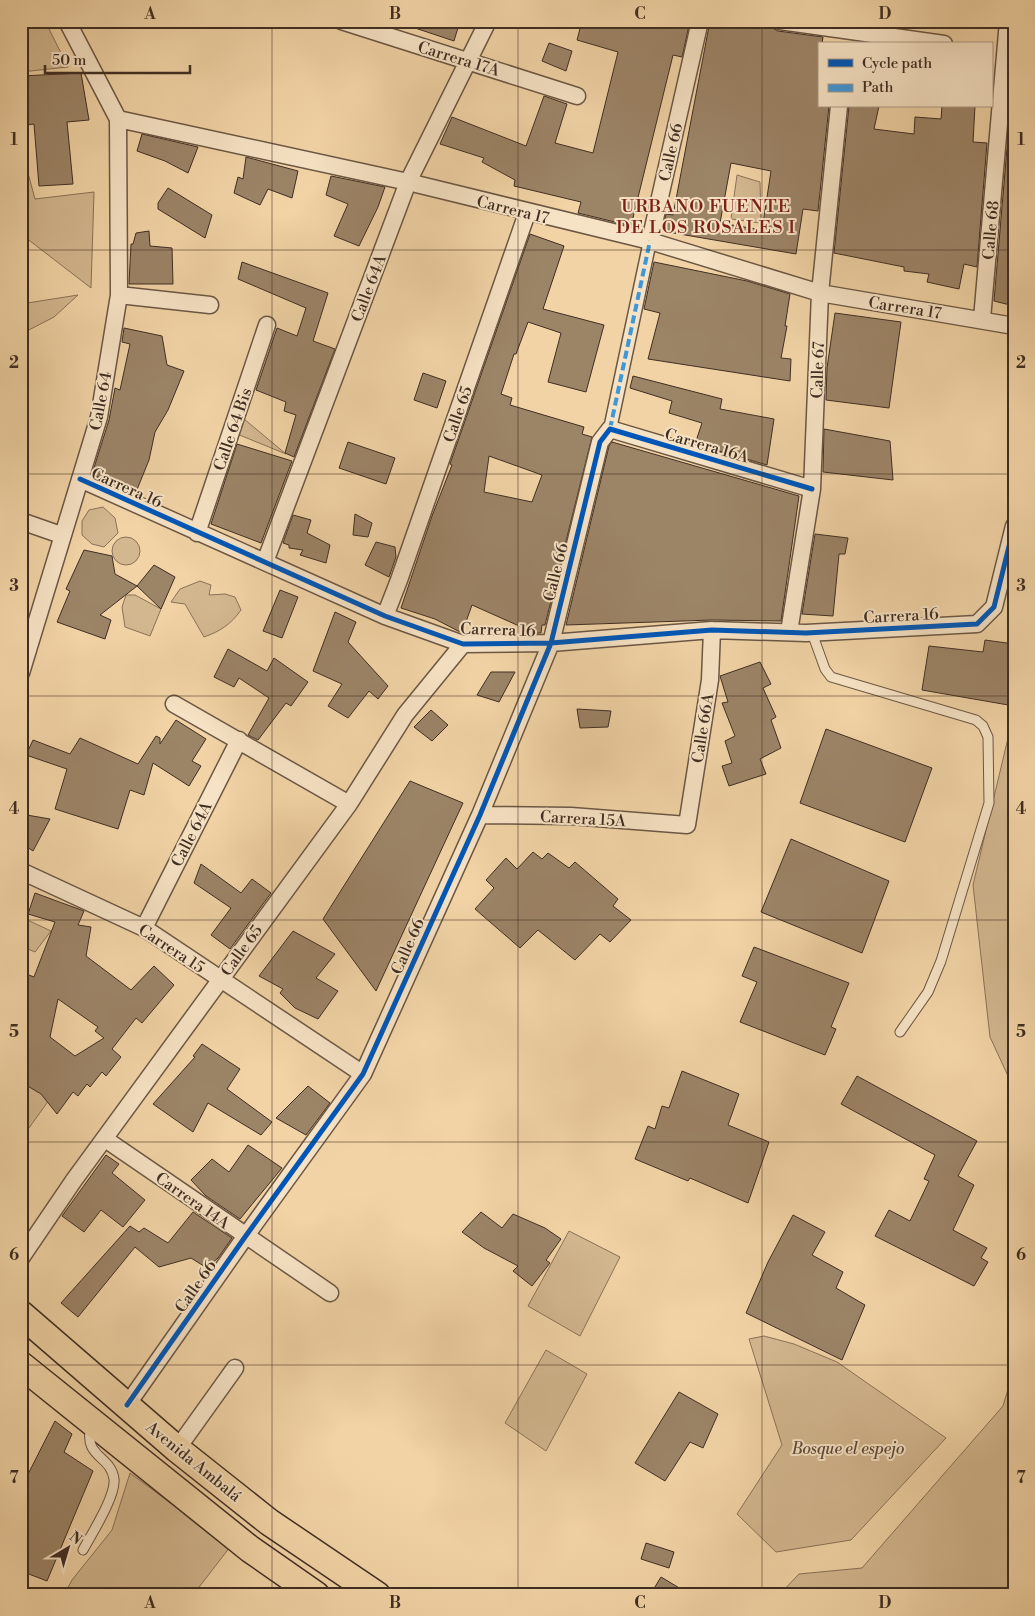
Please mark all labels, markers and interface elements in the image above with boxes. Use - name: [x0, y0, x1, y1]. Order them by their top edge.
- text: A: [143, 4, 156, 24]
- text: B: [389, 4, 401, 24]
- text: C: [634, 4, 646, 24]
- text: D: [879, 4, 892, 24]
- street label: Carrera 17A: [415, 37, 503, 81]
- scale bar: [45, 42, 190, 74]
- legend: [818, 42, 992, 108]
- text: 50 m: [52, 51, 86, 70]
- text: Cycle path: [862, 54, 932, 73]
- text: Path: [862, 78, 894, 97]
- street label: Calle 66: [655, 121, 687, 183]
- text: 1: [10, 130, 18, 150]
- text: 1: [1017, 130, 1025, 150]
- street label: Carrera 17: [475, 191, 551, 229]
- district label: URBANO FUENTE DE LOS ROSALES I: [616, 195, 796, 239]
- street label: Calle 68: [978, 199, 1004, 261]
- street label: Calle 64A: [347, 251, 391, 325]
- street label: Carrera 17: [867, 292, 943, 324]
- street label: Calle 67: [807, 341, 829, 399]
- text: 2: [9, 353, 19, 373]
- text: 2: [1016, 353, 1026, 373]
- street label: Calle 64: [85, 370, 117, 432]
- street label: Calle 65: [439, 383, 477, 445]
- street label: Calle 64 Bis: [209, 385, 256, 473]
- street label: Carrera 16A: [662, 424, 752, 468]
- street label: Carrera 16: [88, 463, 165, 513]
- street label: Calle 66: [539, 541, 573, 603]
- text: 3: [9, 576, 19, 596]
- text: 3: [1016, 576, 1026, 596]
- street label: Carrera 16: [863, 604, 940, 628]
- street label: Carrera 16: [460, 619, 536, 641]
- street label: Calle 66A: [688, 691, 719, 764]
- street label: Calle 64A: [167, 798, 217, 870]
- text: 4: [9, 799, 20, 819]
- text: 4: [1016, 799, 1027, 819]
- street label: Carrera 15A: [539, 807, 627, 831]
- street label: Calle 66: [387, 915, 429, 978]
- street label: Carrera 15: [134, 920, 209, 978]
- street label: Calle 65: [217, 921, 267, 980]
- text: 5: [9, 1022, 19, 1042]
- text: 5: [1016, 1022, 1026, 1042]
- street label: Carrera 14A: [151, 1168, 234, 1234]
- text: 6: [9, 1245, 19, 1265]
- text: 6: [1016, 1245, 1026, 1265]
- street label: Calle 66: [171, 1256, 221, 1317]
- street label: Avenida Ambalá: [141, 1417, 246, 1507]
- park label: Bosque el espejo: [791, 1439, 904, 1459]
- text: 7: [9, 1468, 19, 1488]
- text: 7: [1016, 1468, 1026, 1488]
- north arrow: [42, 1524, 92, 1574]
- text: N: [65, 1528, 85, 1549]
- text: A: [143, 1593, 156, 1613]
- text: B: [389, 1593, 401, 1613]
- text: C: [634, 1593, 646, 1613]
- text: D: [879, 1593, 892, 1613]

